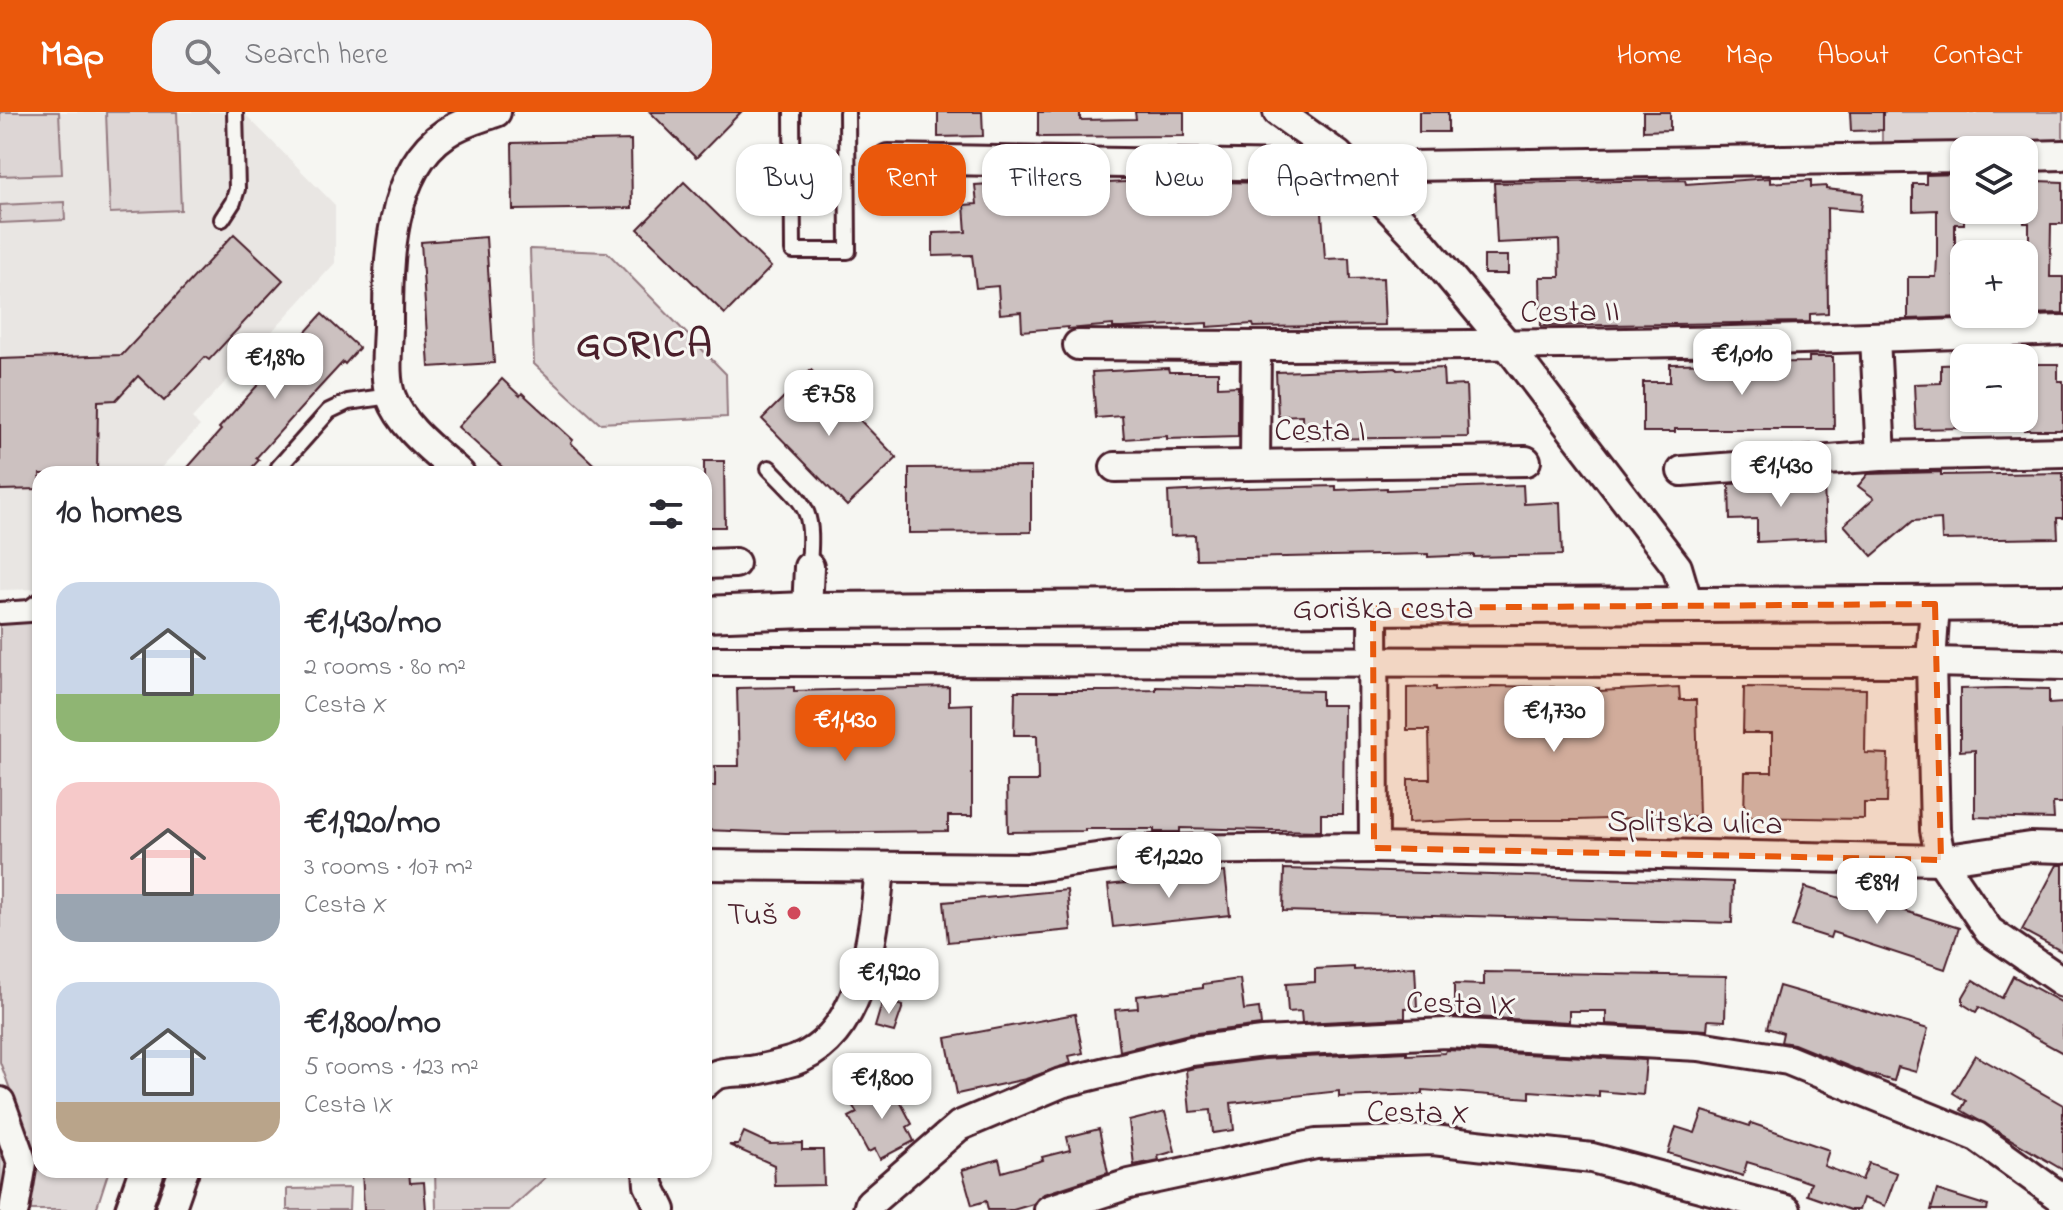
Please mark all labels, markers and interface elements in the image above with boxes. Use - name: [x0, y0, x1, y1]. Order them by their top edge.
- search box: [152, 20, 712, 92]
- text: Map: [40, 28, 104, 84]
- icon: search: [180, 34, 224, 78]
- text: Search here: [244, 34, 388, 78]
- text: Home: [1616, 36, 1682, 77]
- text: Map: [1726, 36, 1773, 77]
- text: About: [1817, 36, 1889, 77]
- text: Contact: [1933, 36, 2023, 77]
- map controls: [1950, 136, 2038, 432]
- button: layers: [1950, 136, 2038, 224]
- chip: Buy: [736, 144, 842, 216]
- chip: Rent: [858, 144, 966, 216]
- chip: Filters: [982, 144, 1110, 216]
- chip: New: [1126, 144, 1232, 216]
- chip: Apartment: [1248, 144, 1427, 216]
- button: +: [1950, 240, 2038, 328]
- street label: Cesta II: [1520, 289, 1620, 338]
- district label: GORICA: [576, 317, 714, 376]
- pin: €1,010: [1677, 329, 1807, 397]
- pin: €1,890: [210, 333, 340, 401]
- text: €1,010: [1711, 336, 1773, 374]
- text: €1,890: [245, 340, 305, 378]
- button: −: [1950, 344, 2038, 432]
- pin: €758: [782, 370, 876, 438]
- text: €758: [802, 377, 856, 415]
- street label: Cesta I: [1274, 409, 1366, 456]
- pin: €1,430: [1716, 441, 1846, 509]
- text: €1,430: [1749, 448, 1813, 486]
- text: 10 homes: [56, 489, 183, 539]
- icon: filters: [644, 492, 688, 536]
- street label: Goriška cesta: [1293, 587, 1473, 634]
- text: €1,430/mo: [304, 599, 442, 649]
- icon: home: [120, 614, 216, 710]
- text: 2 rooms · 80 m²: [304, 649, 466, 687]
- pin: €1,730: [1489, 686, 1619, 754]
- text: Cesta X: [304, 687, 387, 725]
- text: €1,730: [1522, 693, 1586, 731]
- pin: €1,430: [780, 695, 910, 763]
- text: €1,430: [813, 702, 877, 740]
- text: €1,920/mo: [304, 799, 441, 849]
- street label: Splitska ulica: [1607, 799, 1783, 850]
- icon: home: [120, 814, 216, 910]
- pin: €1,220: [1104, 832, 1234, 900]
- text: €1,220: [1135, 839, 1203, 877]
- text: 3 rooms · 107 m²: [304, 849, 473, 887]
- pin: €891: [1830, 858, 1924, 926]
- text: €891: [1855, 865, 1899, 903]
- text: Cesta X: [304, 887, 387, 925]
- place label: Tuš: [727, 893, 778, 940]
- marker: Tuš: [785, 904, 803, 922]
- pin: €1,920: [824, 948, 954, 1016]
- text: €1,920: [858, 955, 920, 993]
- street label: Cesta IX: [1405, 981, 1516, 1030]
- text: €1,800/mo: [304, 999, 441, 1049]
- icon: home: [120, 1014, 216, 1110]
- text: 5 rooms · 123 m²: [304, 1049, 479, 1087]
- pin: €1,800: [817, 1053, 947, 1121]
- text: €1,800: [850, 1060, 914, 1098]
- text: Cesta IX: [304, 1087, 394, 1125]
- street label: Cesta X: [1366, 1090, 1470, 1139]

